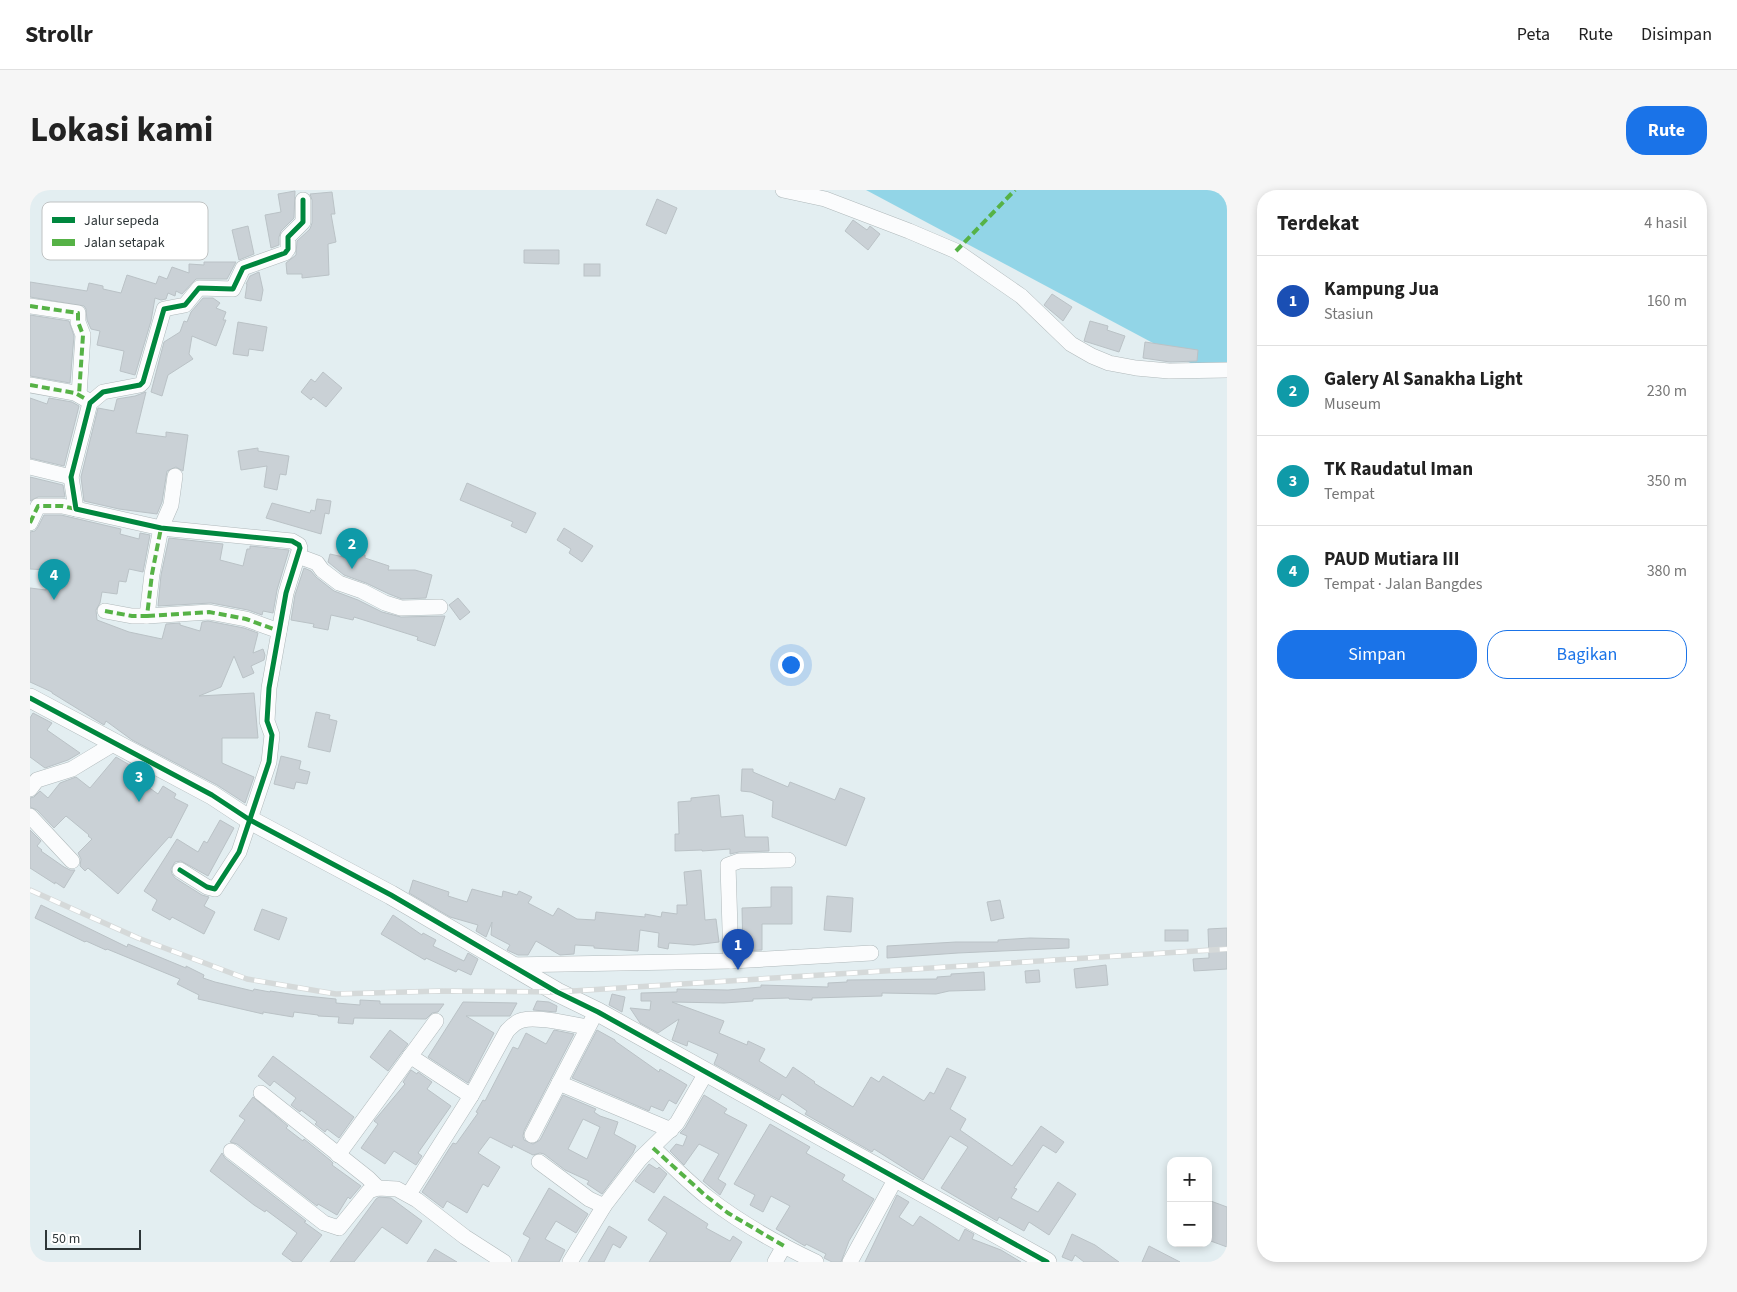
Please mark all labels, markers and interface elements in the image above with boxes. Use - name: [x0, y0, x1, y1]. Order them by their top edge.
- text: Strollr: [25, 17, 93, 52]
- text: Peta: [1517, 22, 1550, 47]
- text: Rute: [1578, 22, 1613, 47]
- text: Disimpan: [1641, 22, 1712, 47]
- text: Lokasi kami: [30, 105, 213, 155]
- button: Rute: [1626, 106, 1707, 155]
- legend: [42, 202, 208, 260]
- text: Terdekat: [1277, 208, 1359, 238]
- text: Jalur sepeda: [84, 211, 159, 231]
- text: 4 hasil: [1644, 212, 1687, 234]
- text: Jalan setapak: [84, 233, 165, 253]
- text: Kampung Jua: [1324, 276, 1439, 303]
- text: 1: [1289, 290, 1297, 312]
- text: 160 m: [1647, 290, 1687, 312]
- text: Stasiun: [1324, 303, 1373, 325]
- text: Galery Al Sanakha Light: [1324, 366, 1523, 393]
- text: 2: [1289, 380, 1297, 402]
- text: 230 m: [1647, 380, 1687, 402]
- text: Museum: [1324, 393, 1381, 415]
- text: TK Raudatul Iman: [1324, 456, 1473, 483]
- text: 3: [1289, 470, 1297, 492]
- text: 350 m: [1647, 470, 1687, 492]
- text: Tempat: [1324, 483, 1375, 505]
- pin: 2: [336, 528, 368, 569]
- text: PAUD Mutiara III: [1324, 546, 1460, 573]
- pin: 4: [38, 559, 70, 600]
- text: 4: [1289, 560, 1297, 582]
- text: 380 m: [1647, 560, 1687, 582]
- text: Tempat · Jalan Bangdes: [1324, 573, 1482, 595]
- button: Simpan: [1277, 630, 1477, 679]
- button: Bagikan: [1487, 630, 1687, 679]
- your location: [778, 652, 804, 678]
- pin: 3: [123, 761, 155, 802]
- pin: 1: [722, 929, 754, 970]
- map controls: [1167, 1157, 1212, 1247]
- button: +: [1167, 1157, 1212, 1202]
- button: −: [1167, 1202, 1212, 1247]
- scale bar: [45, 1227, 141, 1250]
- text: 50 m: [52, 1229, 80, 1249]

